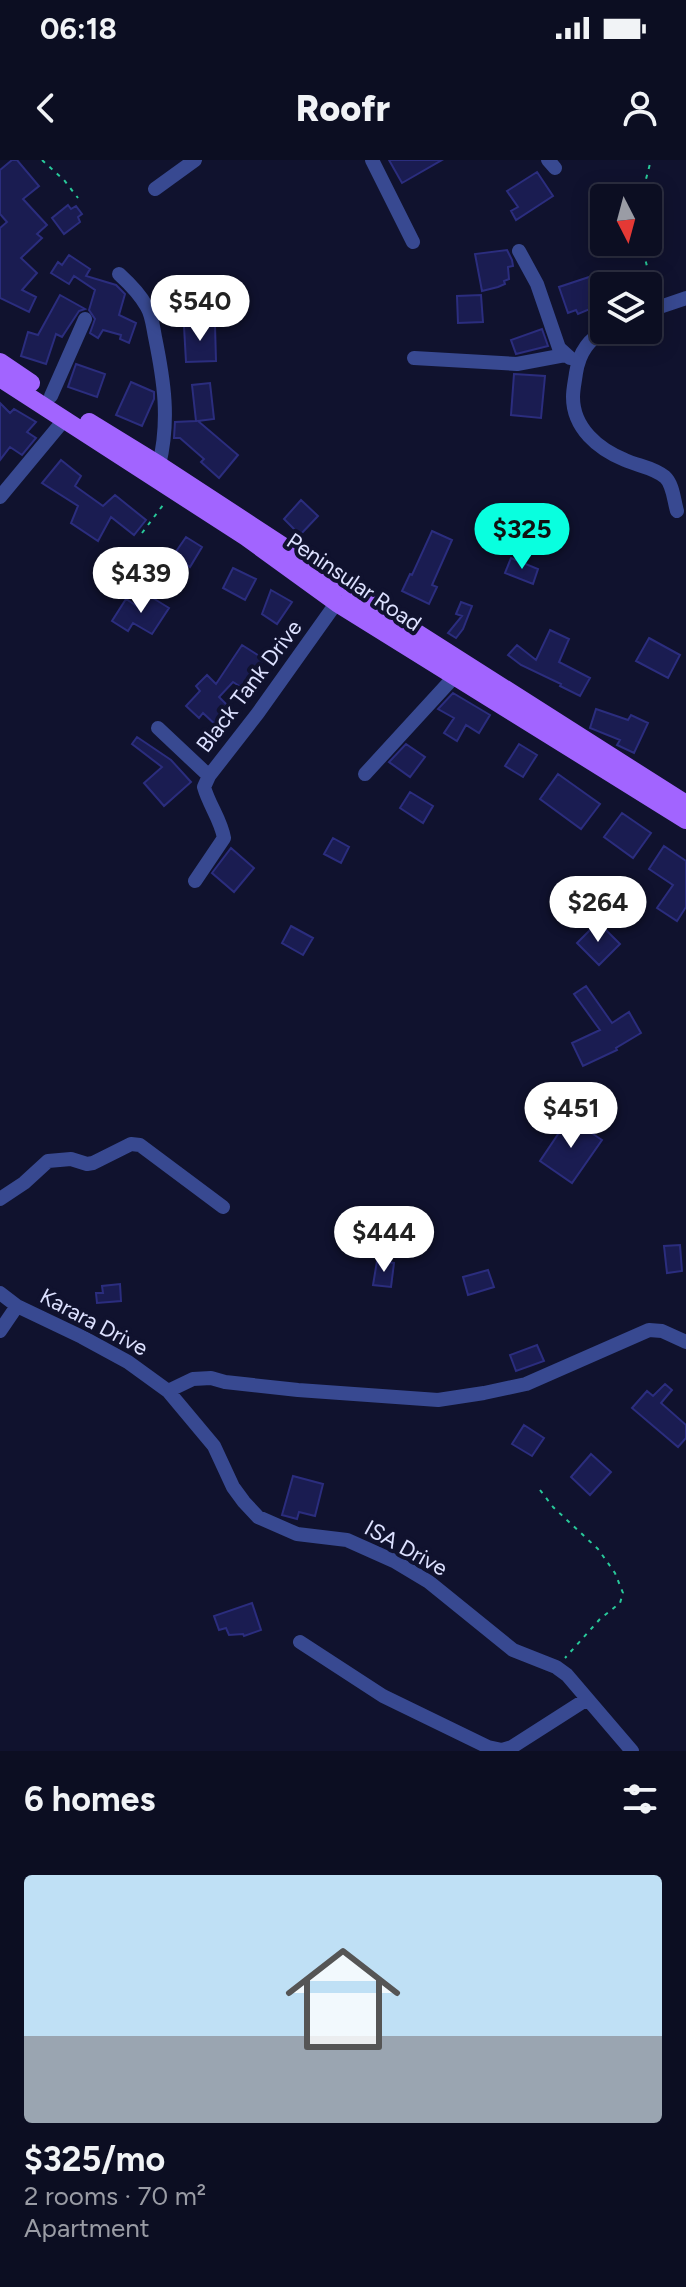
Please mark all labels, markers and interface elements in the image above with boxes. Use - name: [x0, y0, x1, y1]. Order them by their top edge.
- text: 06:18: [40, 10, 117, 47]
- icon: back: [24, 86, 68, 130]
- icon: person: [618, 86, 662, 130]
- text: Roofr: [296, 87, 390, 130]
- north arrow: [590, 184, 662, 256]
- map controls: [590, 184, 662, 344]
- button: layers: [590, 272, 662, 344]
- pin: $540: [153, 275, 247, 343]
- text: $540: [169, 285, 231, 317]
- pin: $325: [475, 503, 569, 571]
- text: $325: [492, 513, 552, 545]
- street label: Peninsular Road: [282, 527, 426, 637]
- pin: $439: [94, 547, 188, 615]
- text: $439: [111, 557, 171, 589]
- street label: Black Tank Drive: [190, 614, 308, 758]
- pin: $264: [551, 876, 645, 944]
- text: $264: [568, 886, 629, 918]
- pin: $451: [524, 1082, 618, 1150]
- text: $451: [543, 1092, 599, 1124]
- pin: $444: [337, 1206, 431, 1274]
- text: $444: [352, 1216, 416, 1248]
- street label: Karara Drive: [36, 1282, 152, 1362]
- street label: ISA Drive: [360, 1514, 452, 1582]
- icon: filters: [618, 1777, 662, 1821]
- text: 6 homes: [24, 1779, 155, 1820]
- icon: home: [271, 1927, 415, 2071]
- text: $325/mo: [24, 2139, 165, 2180]
- text: 2 rooms · 70 m²: [24, 2180, 206, 2212]
- text: Apartment: [24, 2212, 150, 2244]

